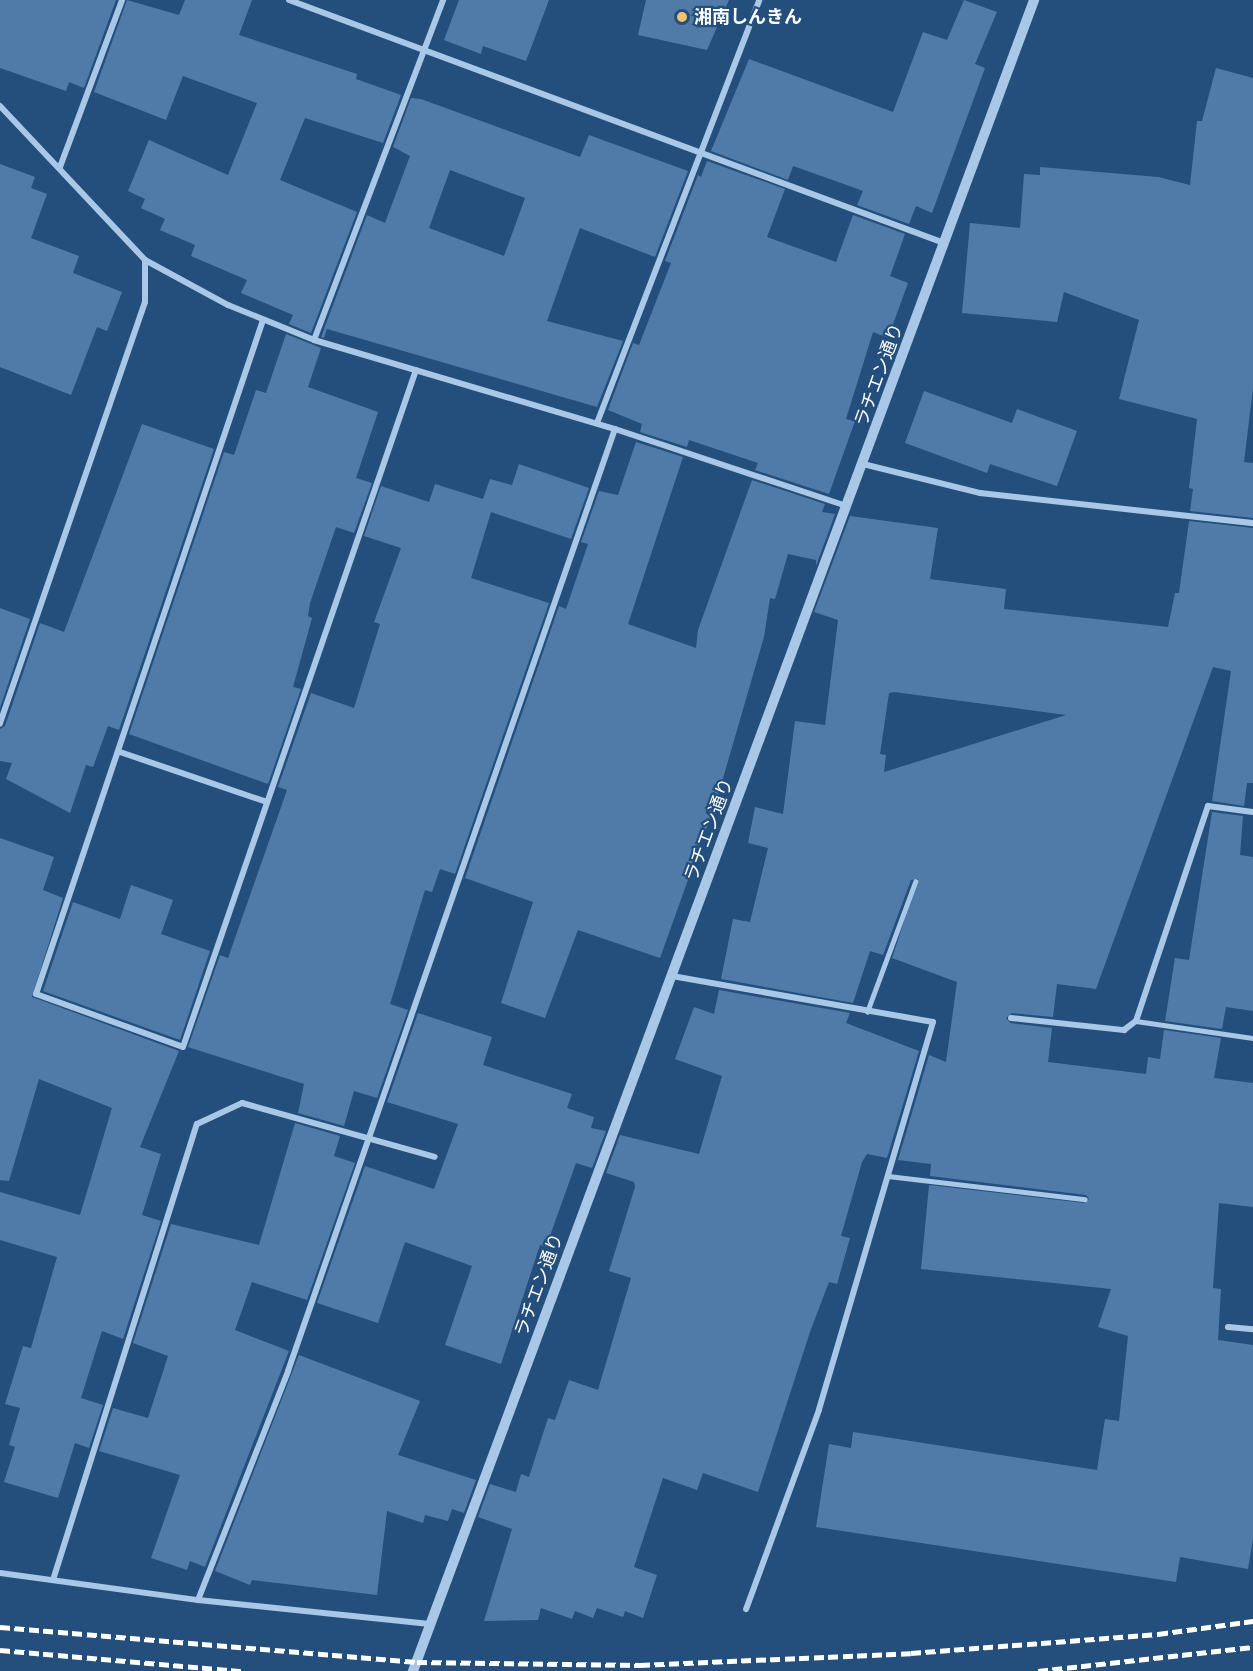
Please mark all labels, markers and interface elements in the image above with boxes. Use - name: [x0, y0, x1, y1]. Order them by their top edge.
- place label: 湘南しんきん: [694, 6, 802, 28]
- marker: 湘南しんきん: [675, 10, 689, 24]
- street label: ラチエン通り: [850, 321, 908, 429]
- street label: ラチエン通り: [680, 776, 738, 884]
- street label: ラチエン通り: [510, 1231, 568, 1339]

